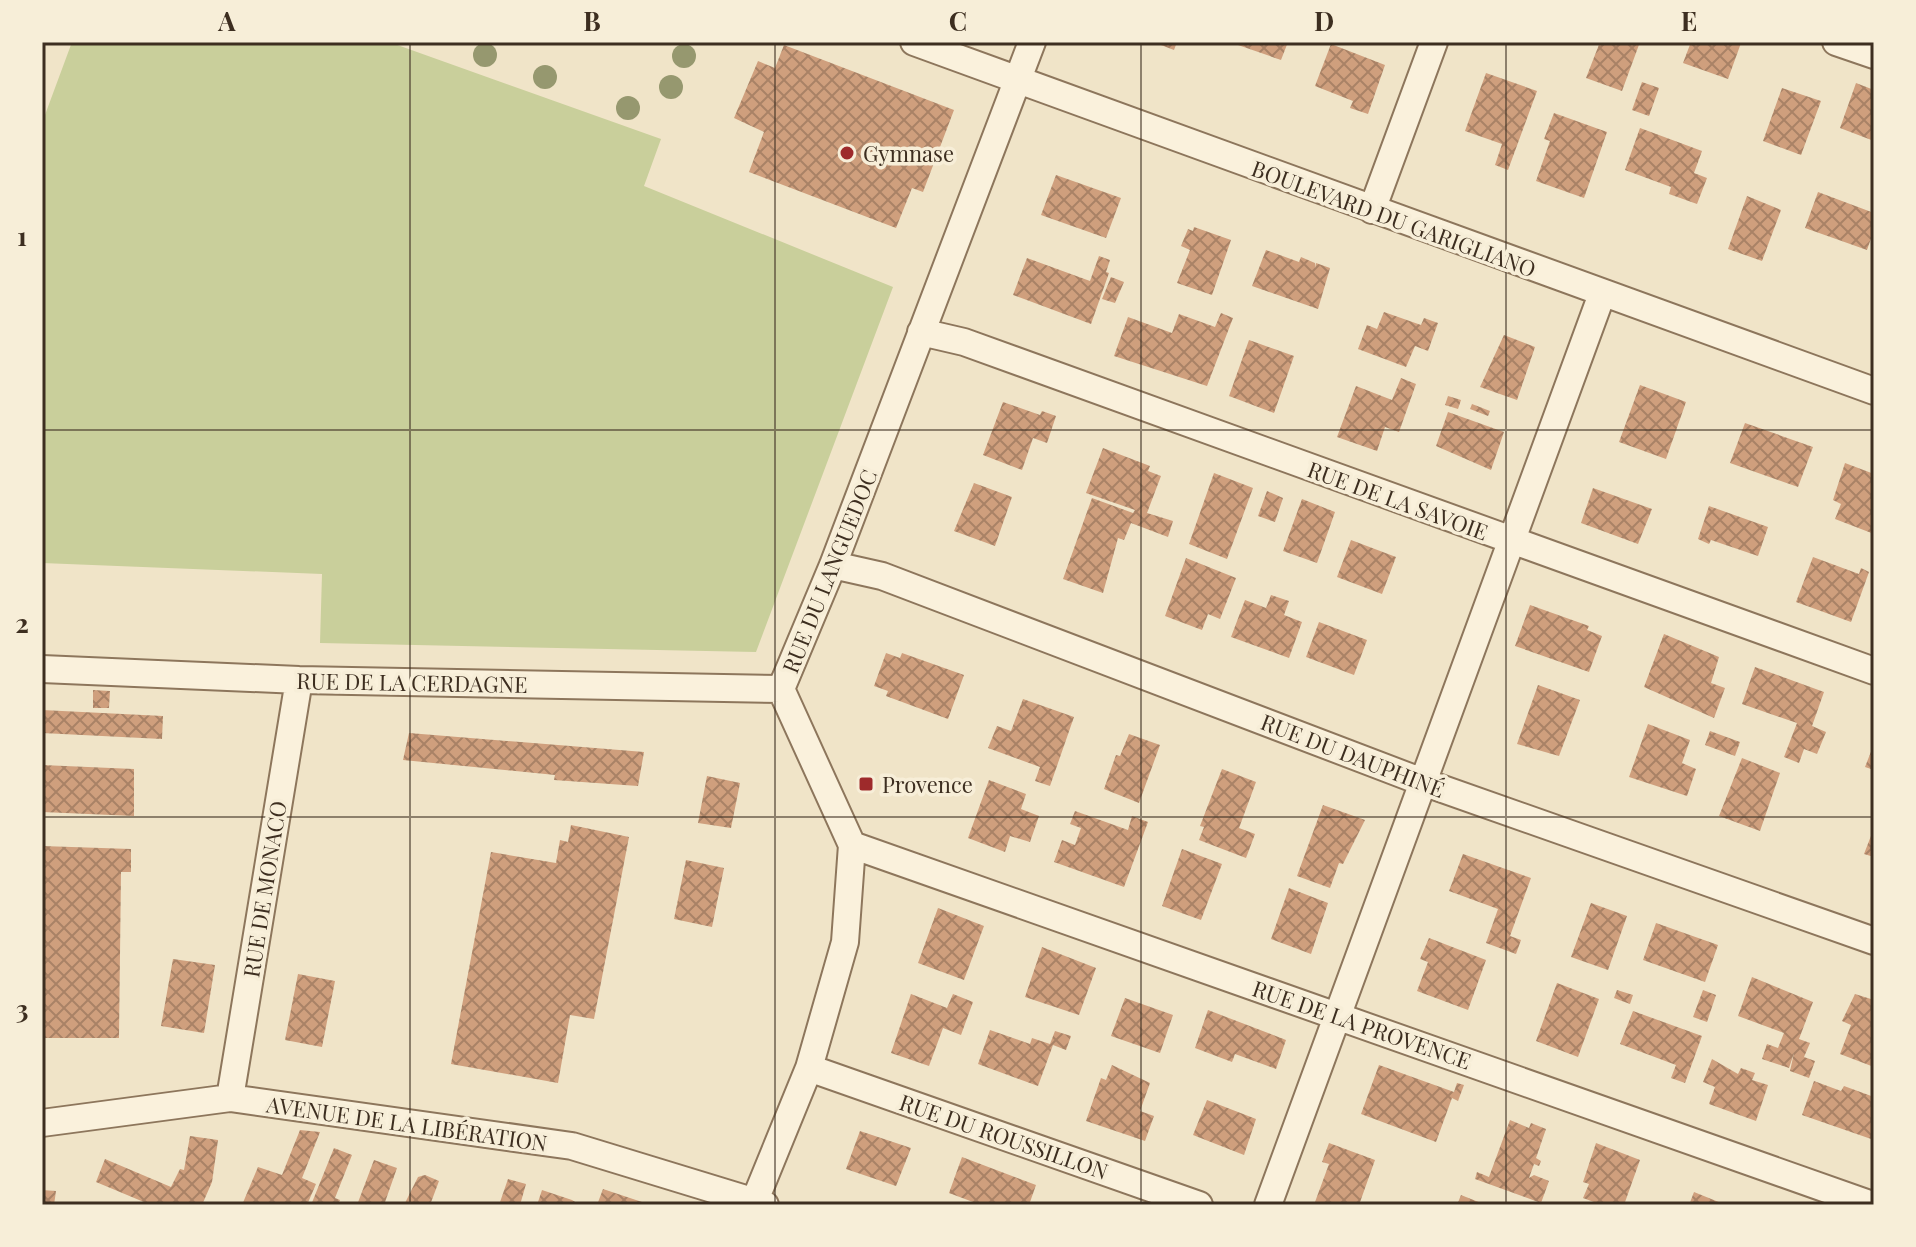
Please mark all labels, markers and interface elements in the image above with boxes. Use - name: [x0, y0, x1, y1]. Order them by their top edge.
- text: A: [217, 3, 236, 38]
- text: B: [583, 3, 601, 38]
- text: C: [949, 3, 967, 38]
- text: D: [1314, 3, 1334, 38]
- text: E: [1681, 3, 1697, 38]
- place label: Gymnase: [863, 138, 954, 168]
- marker: Gymnase: [838, 144, 856, 162]
- street label: BOULEVARD DU GARIGLIANO: [1248, 153, 1540, 283]
- text: 1: [17, 218, 27, 253]
- street label: RUE DE LA SAVOIE: [1304, 453, 1492, 547]
- street label: RUE DU LANGUEDOC: [774, 465, 884, 677]
- text: 2: [15, 605, 29, 640]
- street label: RUE DE LA CERDAGNE: [296, 665, 528, 699]
- street label: RUE DU DAUPHINÉ: [1257, 706, 1449, 804]
- place label: Provence: [882, 769, 973, 799]
- marker: Provence: [857, 775, 875, 793]
- street label: RUE DE MONACO: [235, 799, 293, 979]
- street label: RUE DE LA PROVENCE: [1249, 973, 1475, 1075]
- text: 3: [16, 991, 28, 1026]
- street label: RUE DU ROUSSILLON: [896, 1086, 1112, 1186]
- street label: AVENUE DE LA LIBÉRATION: [264, 1088, 549, 1158]

